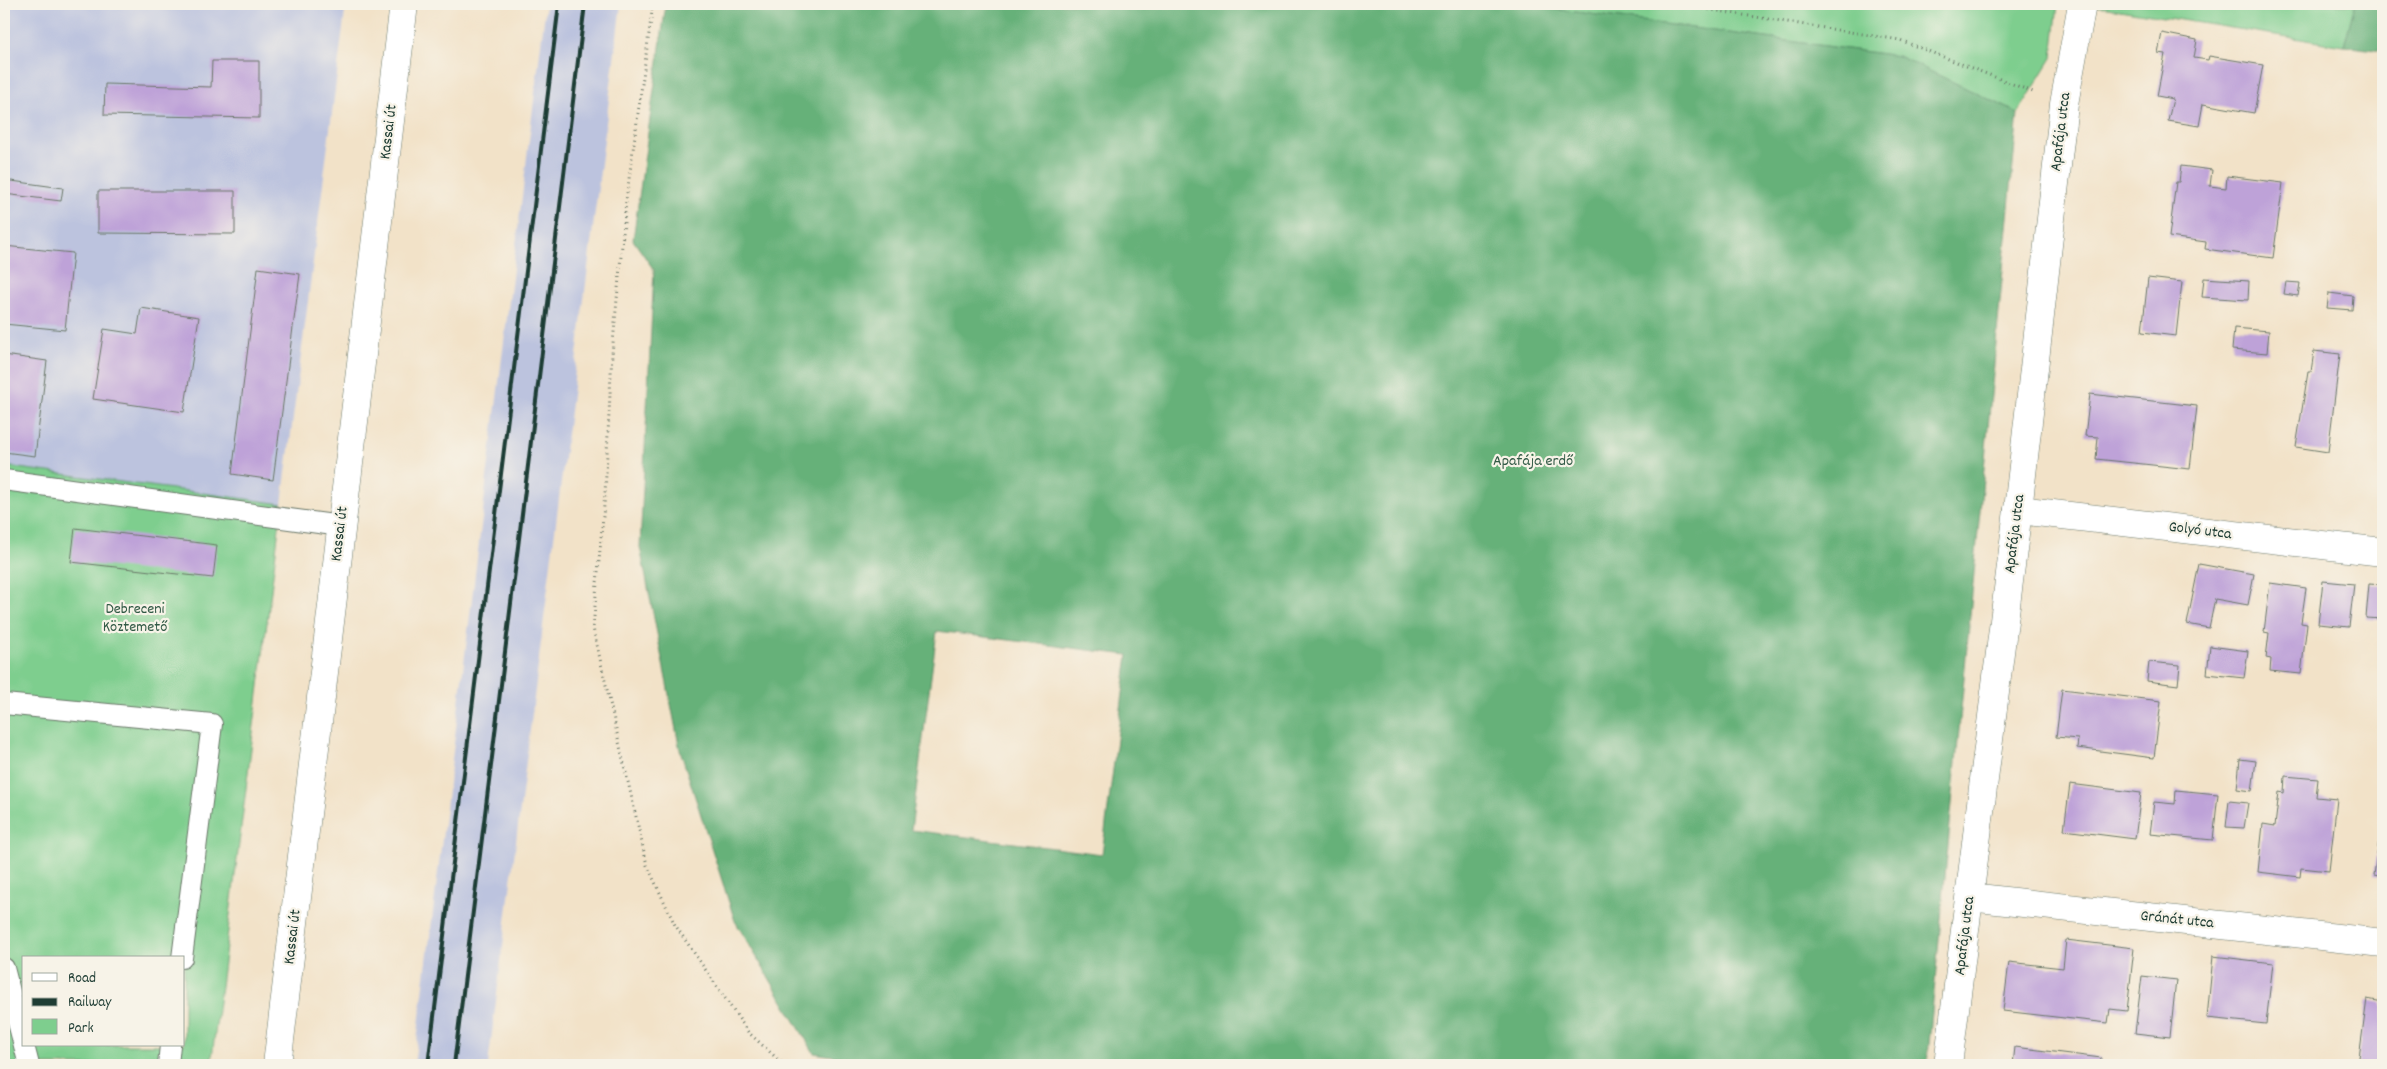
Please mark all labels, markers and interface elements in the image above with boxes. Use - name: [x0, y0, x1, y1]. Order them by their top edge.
- street label: Apafája utca: [2045, 91, 2077, 173]
- street label: Kassai út: [374, 103, 404, 161]
- park label: Apafája erdő: [1493, 450, 1574, 473]
- street label: Apafája utca: [1999, 493, 2031, 575]
- street label: Kassai út: [325, 505, 355, 563]
- street label: Golyó utca: [2167, 516, 2233, 546]
- park label: Debreceni Köztemető: [103, 598, 168, 639]
- street label: Apafája utca: [1949, 895, 1981, 977]
- street label: Gránát utca: [2139, 905, 2215, 935]
- street label: Kassai út: [278, 908, 308, 966]
- legend: [22, 956, 185, 1046]
- text: Road: [68, 968, 96, 990]
- text: Railway: [68, 992, 112, 1014]
- text: Park: [68, 1018, 94, 1040]

